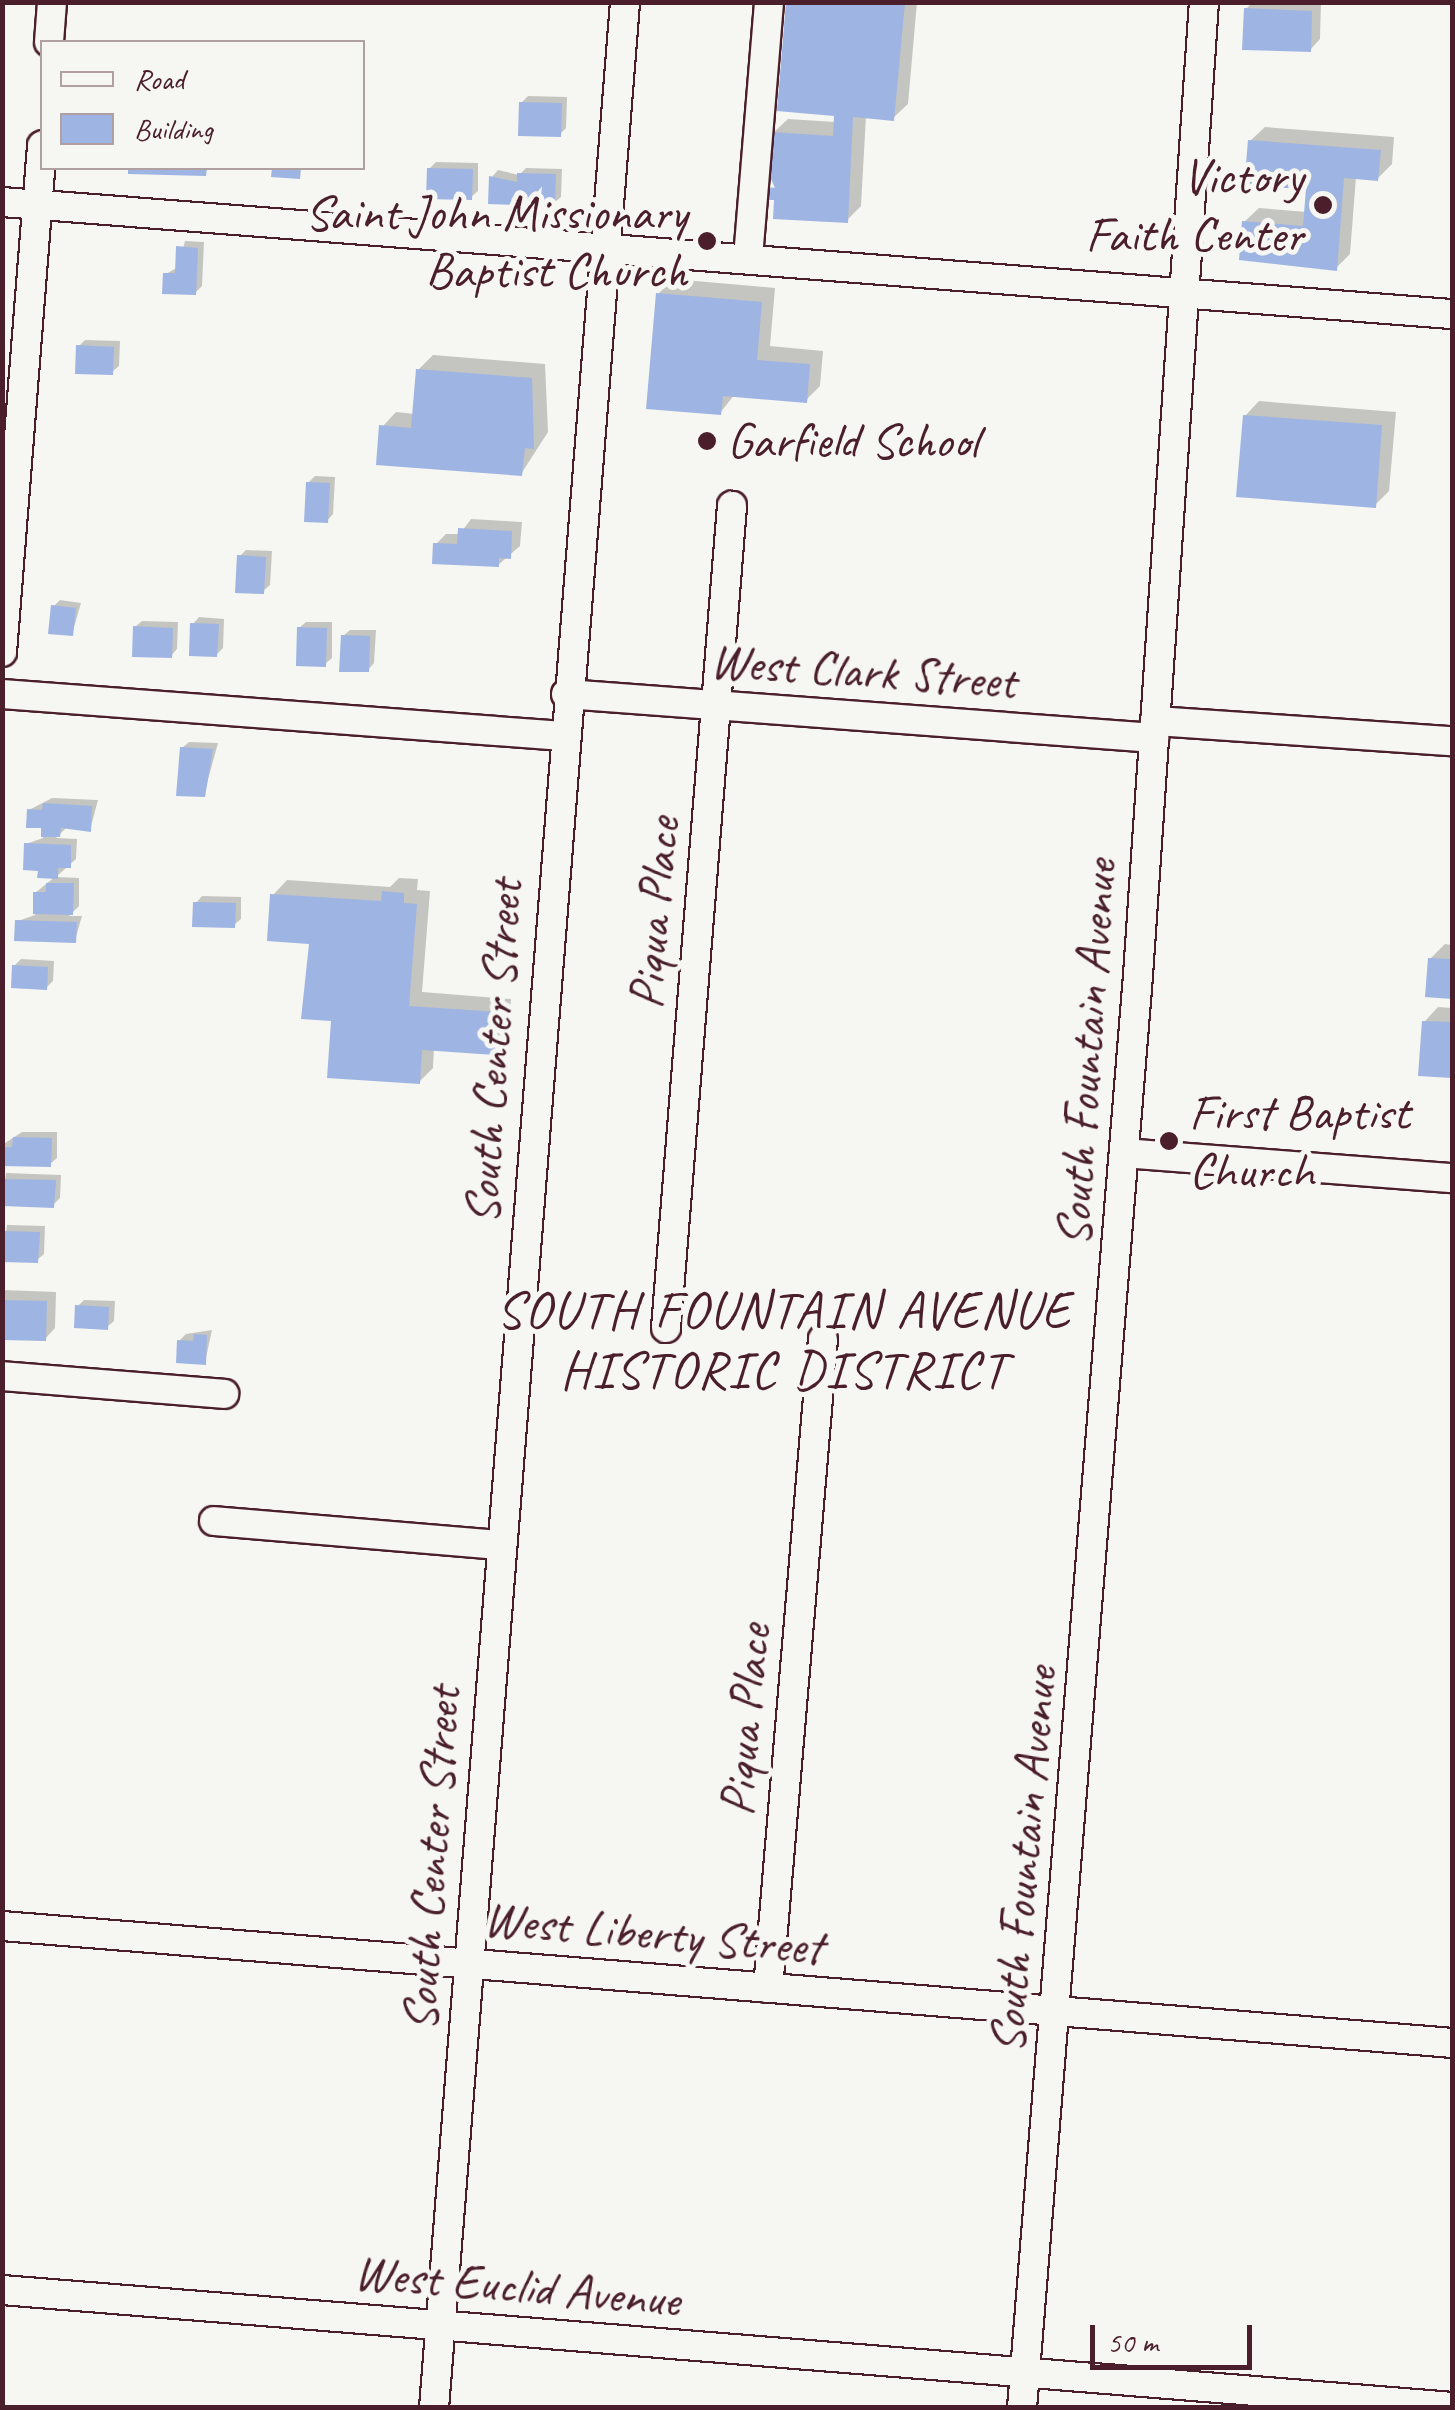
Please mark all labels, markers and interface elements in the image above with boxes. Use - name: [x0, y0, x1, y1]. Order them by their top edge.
- legend: [40, 40, 365, 170]
- text: Road: [134, 60, 184, 98]
- text: Building: [134, 110, 213, 148]
- place label: Victory Faith Center: [1086, 146, 1303, 264]
- place label: Saint John Missionary Baptist Church: [304, 182, 687, 300]
- marker: Victory Faith Center: [1312, 194, 1334, 216]
- marker: Saint John Missionary Baptist Church: [696, 230, 718, 252]
- place label: Garfield School: [727, 411, 978, 471]
- marker: Garfield School: [696, 430, 718, 452]
- street label: West Clark Street: [706, 630, 1020, 712]
- street label: Piqua Place: [616, 815, 692, 1011]
- street label: South Fountain Avenue: [1043, 858, 1129, 1248]
- street label: South Center Street: [451, 878, 535, 1226]
- place label: First Baptist Church: [1189, 1082, 1411, 1200]
- marker: First Baptist Church: [1158, 1130, 1180, 1152]
- district label: SOUTH FOUNTAIN AVENUE HISTORIC DISTRICT: [498, 1280, 1070, 1402]
- street label: Piqua Place: [707, 1622, 783, 1818]
- street label: South Fountain Avenue: [976, 1664, 1070, 2056]
- street label: South Center Street: [389, 1685, 473, 2033]
- street label: West Liberty Street: [481, 1888, 825, 1978]
- street label: West Euclid Avenue: [352, 2242, 682, 2330]
- scale bar: [1095, 2305, 1258, 2367]
- text: 50 m: [1107, 2323, 1158, 2361]

